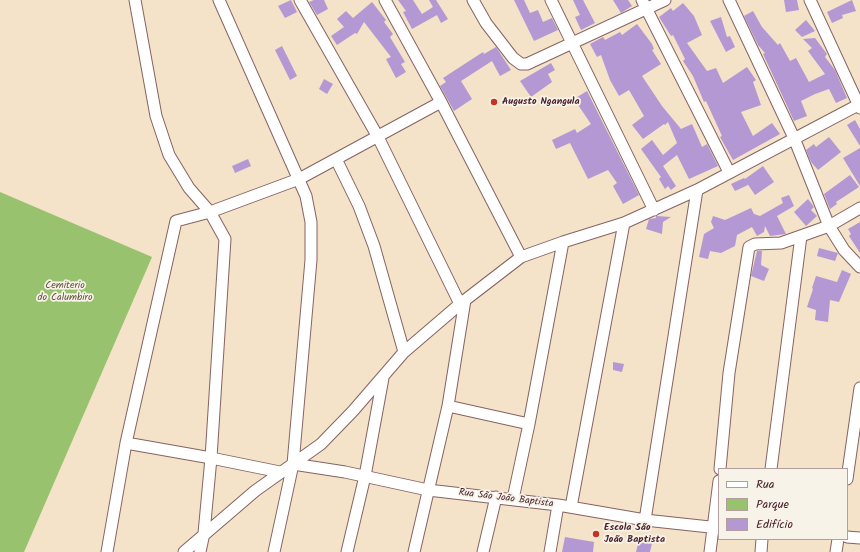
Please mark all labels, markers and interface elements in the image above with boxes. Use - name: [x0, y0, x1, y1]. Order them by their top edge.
- place label: Augusto Ngangula: [502, 96, 580, 108]
- marker: Augusto Ngangula: [489, 97, 499, 107]
- park label: Cemiterio do Calumbiro: [38, 280, 92, 304]
- legend: [718, 468, 848, 540]
- text: Rua: [756, 475, 774, 494]
- street label: Rua São João Baptista: [458, 487, 554, 511]
- text: Parque: [756, 495, 789, 514]
- text: Edifício: [756, 515, 793, 534]
- place label: Escola São João Baptista: [604, 522, 665, 546]
- marker: Escola São João Baptista: [591, 529, 601, 539]

